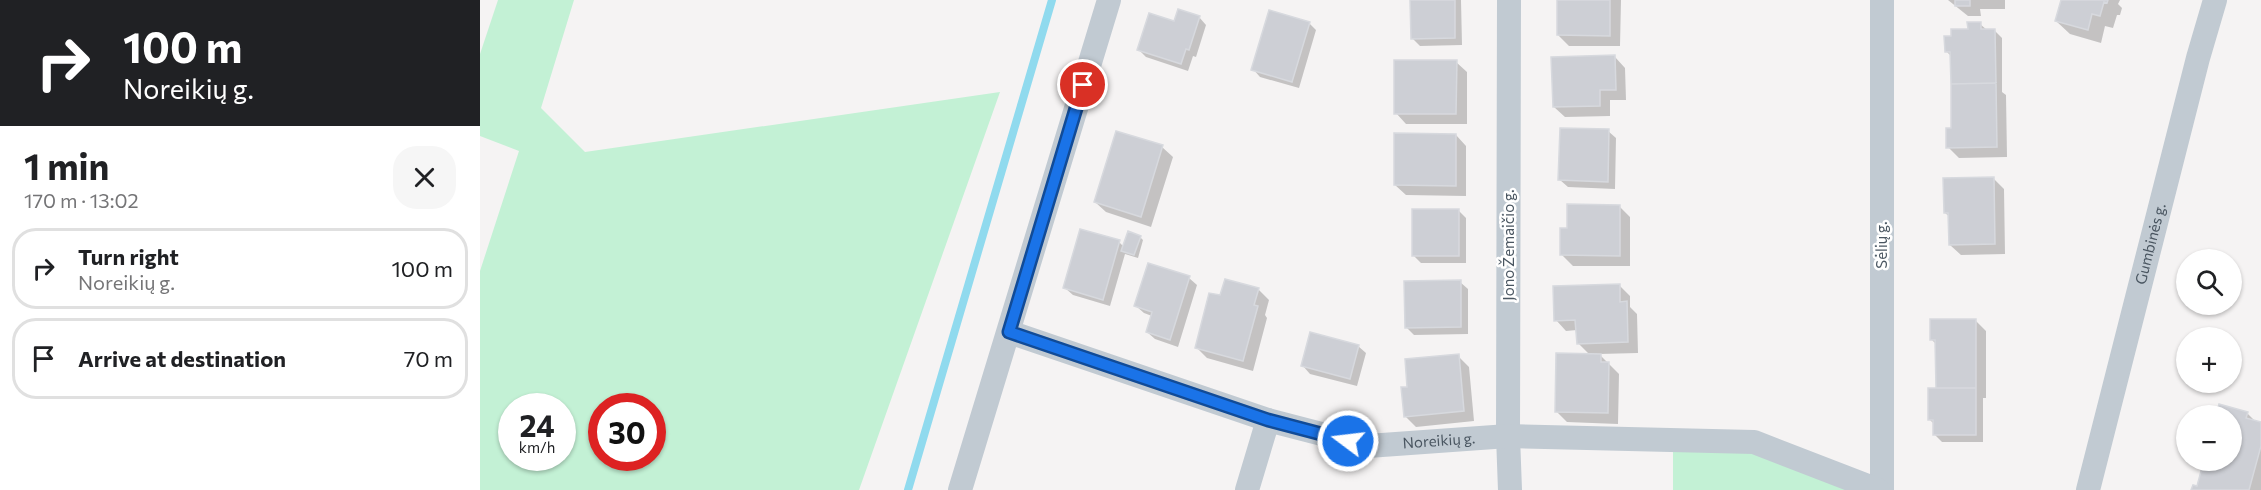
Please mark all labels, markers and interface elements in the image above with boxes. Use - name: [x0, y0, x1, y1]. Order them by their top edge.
- text: 100 m: [123, 20, 243, 72]
- icon: right: [24, 24, 102, 102]
- pin: [1057, 59, 1108, 110]
- icon: arrive: [1066, 68, 1099, 101]
- text: Noreikių g.: [123, 72, 254, 105]
- text: 1 min: [24, 143, 109, 187]
- button: close: [393, 146, 456, 209]
- text: 170 m · 13:02: [24, 188, 139, 212]
- street label: Jono Žemaičio g.: [1498, 189, 1517, 301]
- street label: Gumbinės g.: [2131, 201, 2169, 286]
- street label: Sėlių g.: [1872, 221, 1890, 269]
- text: Turn right: [78, 243, 179, 270]
- map controls: [2176, 249, 2242, 471]
- button: search: [2176, 249, 2242, 315]
- icon: right: [27, 252, 60, 285]
- text: 100 m: [391, 255, 453, 282]
- text: Noreikių g.: [78, 270, 175, 294]
- button: +: [2176, 327, 2242, 393]
- icon: arrive: [27, 342, 60, 375]
- text: Arrive at destination: [78, 345, 286, 372]
- text: 70 m: [404, 345, 453, 372]
- speed limit sign: 30: [588, 393, 666, 471]
- button: −: [2176, 405, 2242, 471]
- text: 24: [519, 406, 555, 443]
- position arrow: [1316, 409, 1380, 473]
- street label: Noreikių g.: [1402, 428, 1476, 452]
- text: km/h: [519, 438, 555, 456]

